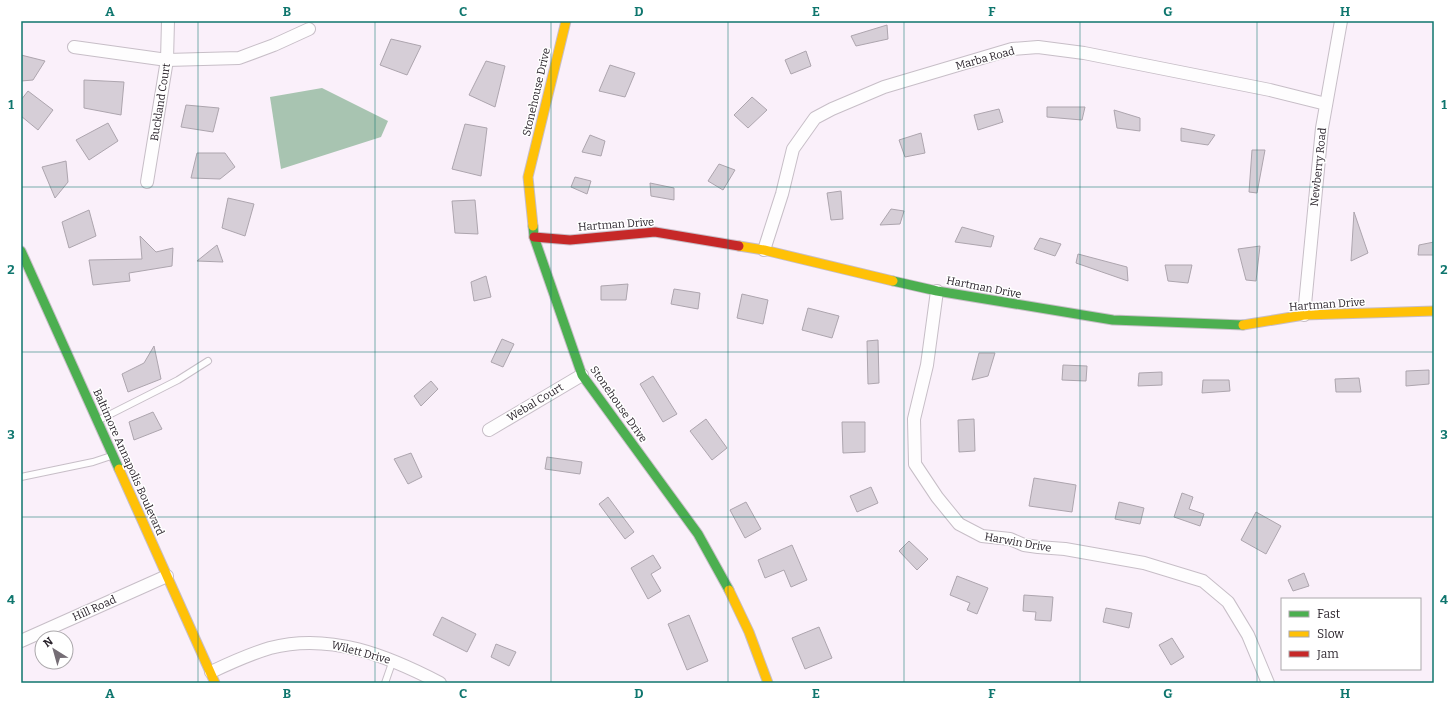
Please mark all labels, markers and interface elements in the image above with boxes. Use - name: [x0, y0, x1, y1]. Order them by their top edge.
- text: A: [105, 4, 115, 19]
- text: B: [283, 4, 291, 19]
- text: C: [459, 4, 467, 19]
- text: D: [634, 4, 644, 19]
- text: E: [812, 4, 820, 19]
- text: F: [988, 4, 996, 19]
- text: G: [1163, 4, 1173, 19]
- text: H: [1340, 4, 1350, 19]
- street label: Marba Road: [954, 44, 1017, 73]
- street label: Stonehouse Drive: [520, 47, 553, 138]
- street label: Buckland Court: [148, 62, 173, 142]
- text: 1: [8, 97, 14, 112]
- text: 1: [1441, 97, 1447, 112]
- street label: Newberry Road: [1308, 127, 1329, 207]
- street label: Hartman Drive: [578, 215, 655, 234]
- text: 2: [7, 262, 15, 277]
- text: 2: [1440, 262, 1448, 277]
- street label: Hartman Drive: [945, 274, 1023, 301]
- street label: Hartman Drive: [1289, 295, 1366, 314]
- street label: Stonehouse Drive: [587, 364, 650, 445]
- street label: Webal Court: [505, 381, 566, 424]
- street label: Baltimore Annapolis Boulevard: [90, 387, 167, 538]
- text: 3: [7, 427, 15, 442]
- text: 3: [1440, 427, 1448, 442]
- street label: Harwin Drive: [983, 530, 1052, 555]
- text: 4: [7, 592, 15, 607]
- text: 4: [1440, 592, 1448, 607]
- street label: Hill Road: [70, 593, 118, 624]
- legend: [1281, 598, 1421, 670]
- text: Fast: [1317, 607, 1341, 621]
- text: Slow: [1317, 627, 1344, 641]
- north arrow: [34, 630, 74, 670]
- text: N: [41, 634, 56, 650]
- street label: Wilett Drive: [330, 638, 392, 667]
- text: Jam: [1316, 647, 1339, 661]
- text: A: [105, 686, 115, 701]
- text: B: [283, 686, 291, 701]
- text: C: [459, 686, 467, 701]
- text: D: [634, 686, 644, 701]
- text: E: [812, 686, 820, 701]
- text: F: [988, 686, 996, 701]
- text: G: [1163, 686, 1173, 701]
- text: H: [1340, 686, 1350, 701]

